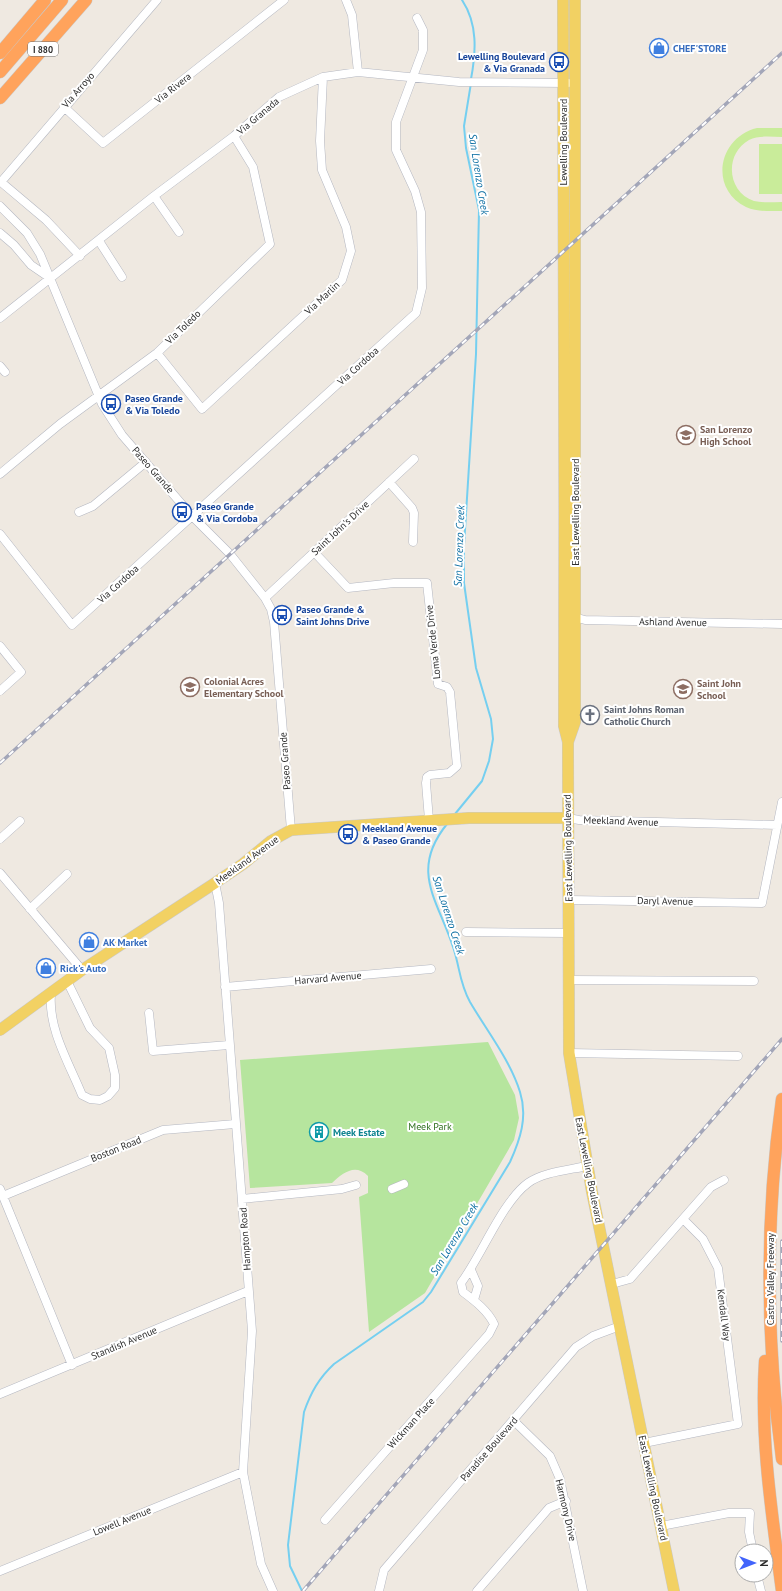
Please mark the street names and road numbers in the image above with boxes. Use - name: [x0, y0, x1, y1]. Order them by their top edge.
- road number: I 880: [28, 42, 58, 56]
- street label: Via Arroyo: [58, 69, 97, 111]
- street label: Via Rivera: [151, 70, 194, 107]
- street label: Via Granada: [233, 95, 282, 138]
- street label: Lewelling Boulevard: [557, 99, 570, 185]
- street label: Via Marlin: [301, 278, 342, 318]
- street label: Via Toledo: [162, 307, 203, 348]
- street label: Via Cordoba: [334, 344, 381, 389]
- street label: Paseo Grande: [129, 444, 177, 496]
- street label: East Lewelling Boulevard: [569, 458, 582, 566]
- street label: Saint John's Drive: [308, 498, 372, 558]
- street label: Via Cordoba: [94, 562, 141, 607]
- street label: Loma Verde Drive: [423, 604, 443, 680]
- street label: Ashland Avenue: [639, 615, 707, 629]
- street label: Paseo Grande: [276, 732, 294, 790]
- street label: East Lewelling Boulevard: [561, 794, 575, 902]
- street label: Meekland Avenue: [583, 813, 659, 829]
- street label: Meekland Avenue: [213, 833, 281, 887]
- street label: Daryl Avenue: [637, 894, 693, 908]
- street label: Harvard Avenue: [294, 969, 362, 987]
- street label: East Lewelling Boulevard: [572, 1116, 606, 1224]
- street label: Boston Road: [89, 1133, 143, 1165]
- street label: Hampton Road: [236, 1207, 254, 1271]
- street label: Castro Valley Freeway: [764, 1232, 777, 1325]
- street label: Kendall Way: [714, 1288, 734, 1342]
- street label: Standish Avenue: [89, 1323, 159, 1363]
- street label: Wickman Place: [385, 1395, 437, 1451]
- street label: Paradise Boulevard: [457, 1414, 521, 1484]
- street label: East Lewelling Boulevard: [635, 1434, 671, 1542]
- street label: Harmony Drive: [553, 1478, 579, 1542]
- street label: Lowell Avenue: [91, 1503, 153, 1539]

